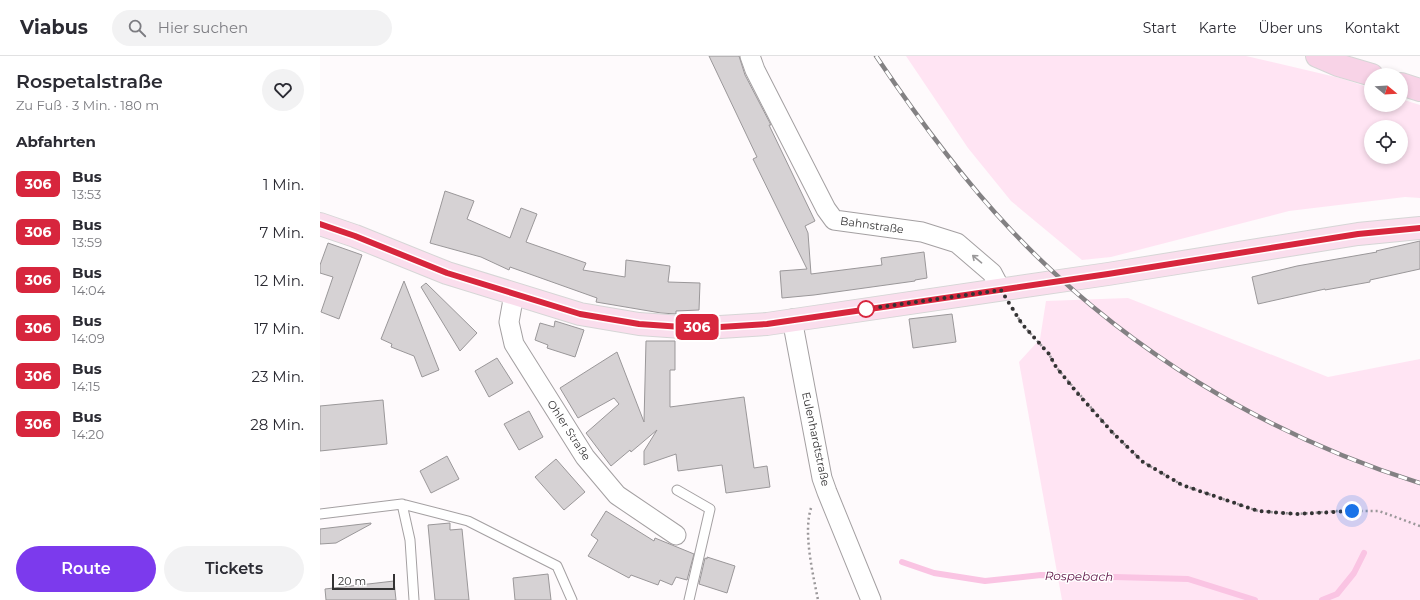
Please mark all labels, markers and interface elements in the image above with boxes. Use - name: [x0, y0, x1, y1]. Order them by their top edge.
- search box: [112, 10, 392, 46]
- text: Viabus: [20, 16, 88, 39]
- icon: search: [126, 17, 148, 39]
- text: Hier suchen: [158, 18, 248, 37]
- text: Start: [1143, 19, 1177, 37]
- text: Karte: [1199, 19, 1236, 37]
- text: Über uns: [1258, 19, 1322, 37]
- text: Kontakt: [1344, 19, 1400, 37]
- north arrow: [1364, 68, 1408, 112]
- map controls: [1364, 68, 1408, 164]
- button: heart: [262, 69, 304, 111]
- text: Rospetalstraße: [16, 70, 163, 93]
- text: Zu Fuß · 3 Min. · 180 m: [16, 97, 159, 113]
- button: locate: [1364, 120, 1408, 164]
- text: Abfahrten: [16, 132, 96, 151]
- text: Bus: [72, 167, 102, 186]
- text: 306: [25, 175, 51, 193]
- text: 1 Min.: [263, 175, 304, 194]
- text: 13:53: [72, 186, 101, 202]
- street label: Bahnstraße: [839, 214, 905, 236]
- text: Bus: [72, 215, 102, 234]
- text: 306: [25, 223, 51, 241]
- text: 7 Min.: [260, 223, 304, 242]
- text: 13:59: [72, 234, 102, 250]
- one-way arrow: [971, 255, 982, 264]
- text: Bus: [72, 263, 102, 282]
- text: 306: [25, 271, 51, 289]
- text: 12 Min.: [254, 271, 304, 290]
- text: 14:04: [72, 282, 105, 298]
- unlabelled marker: [857, 300, 875, 318]
- text: Bus: [72, 311, 102, 330]
- line badge: 306: [674, 314, 720, 340]
- text: 306: [684, 318, 710, 336]
- text: 306: [25, 319, 51, 337]
- text: 17 Min.: [254, 319, 304, 338]
- text: 14:09: [72, 330, 105, 346]
- text: Bus: [72, 359, 102, 378]
- text: 306: [25, 367, 51, 385]
- text: 23 Min.: [251, 367, 304, 386]
- text: 14:15: [72, 378, 100, 394]
- street label: Eulenhardtstraße: [799, 391, 833, 488]
- street label: Ohler Straße: [544, 397, 594, 463]
- text: Bus: [72, 407, 102, 426]
- text: 306: [25, 415, 51, 433]
- text: 28 Min.: [250, 415, 304, 434]
- text: 14:20: [72, 426, 104, 442]
- your location: [1342, 501, 1362, 521]
- button: Route: [16, 546, 156, 592]
- button: Tickets: [164, 546, 304, 592]
- water label: Rospebach: [1045, 568, 1113, 584]
- scale bar: [332, 572, 395, 591]
- text: 20 m: [338, 574, 366, 588]

